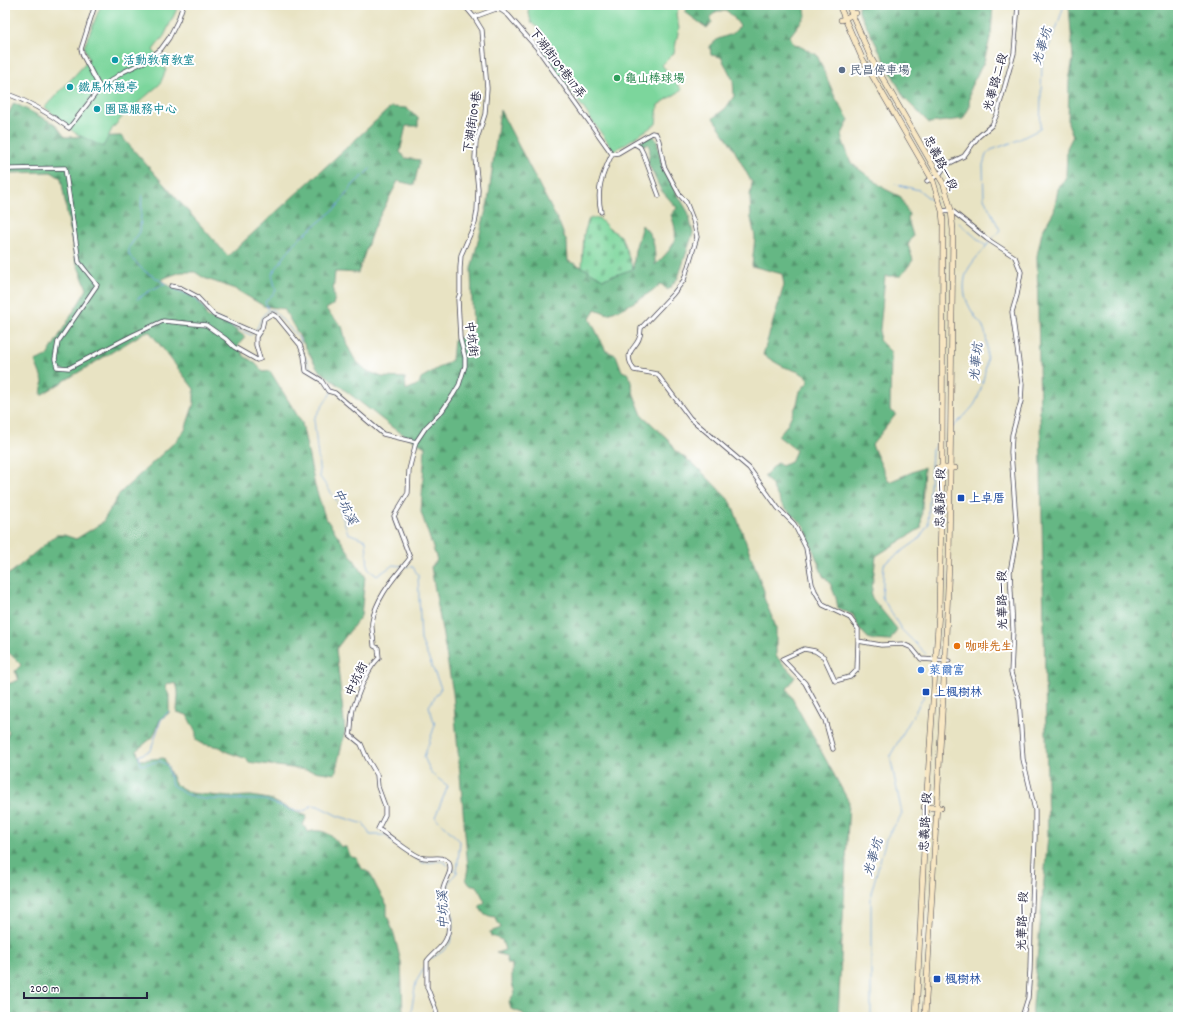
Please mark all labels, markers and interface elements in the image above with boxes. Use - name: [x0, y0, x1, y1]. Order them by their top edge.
- water label: 光華坑: [1029, 23, 1059, 68]
- street label: 下湖街109巷117弄: [525, 25, 589, 103]
- street label: 光華路二段: [980, 51, 1013, 114]
- place label: 活動教育教室: [123, 53, 195, 70]
- marker: 活動教育教室: [110, 55, 120, 65]
- place label: 民昌停車場: [850, 63, 910, 80]
- marker: 民昌停車場: [837, 65, 847, 75]
- place label: 龜山棒球場: [625, 71, 685, 88]
- marker: 龜山棒球場: [612, 73, 622, 83]
- place label: 鐵馬休憩亭: [78, 80, 138, 97]
- marker: 鐵馬休憩亭: [65, 82, 75, 92]
- street label: 下湖街109巷: [460, 90, 487, 155]
- place label: 園區服務中心: [105, 102, 177, 119]
- marker: 園區服務中心: [92, 104, 102, 114]
- street label: 忠義路一段: [918, 133, 961, 194]
- street label: 中坑街: [460, 320, 481, 358]
- water label: 光華坑: [966, 340, 989, 383]
- street label: 忠義路一段: [932, 468, 951, 528]
- water label: 中坑溪: [327, 485, 361, 530]
- place label: 上卓厝: [969, 491, 1005, 508]
- marker: 上卓厝: [956, 493, 966, 503]
- street label: 光華路一段: [994, 570, 1013, 630]
- place label: 咖啡先生: [965, 639, 1013, 656]
- marker: 咖啡先生: [952, 641, 962, 651]
- street label: 中坑街: [342, 660, 373, 700]
- place label: 萊爾富: [929, 663, 965, 680]
- marker: 萊爾富: [916, 665, 926, 675]
- place label: 上楓樹林: [934, 685, 982, 702]
- marker: 上楓樹林: [921, 687, 931, 697]
- street label: 忠義路一段: [916, 792, 937, 852]
- water label: 光華坑: [860, 834, 890, 879]
- water label: 中坑溪: [434, 889, 455, 930]
- street label: 光華路一段: [1014, 891, 1033, 951]
- place label: 楓樹林: [945, 972, 981, 989]
- scale bar: [24, 974, 147, 1000]
- marker: 楓樹林: [932, 974, 942, 984]
- text: 200 m: [30, 981, 59, 998]

